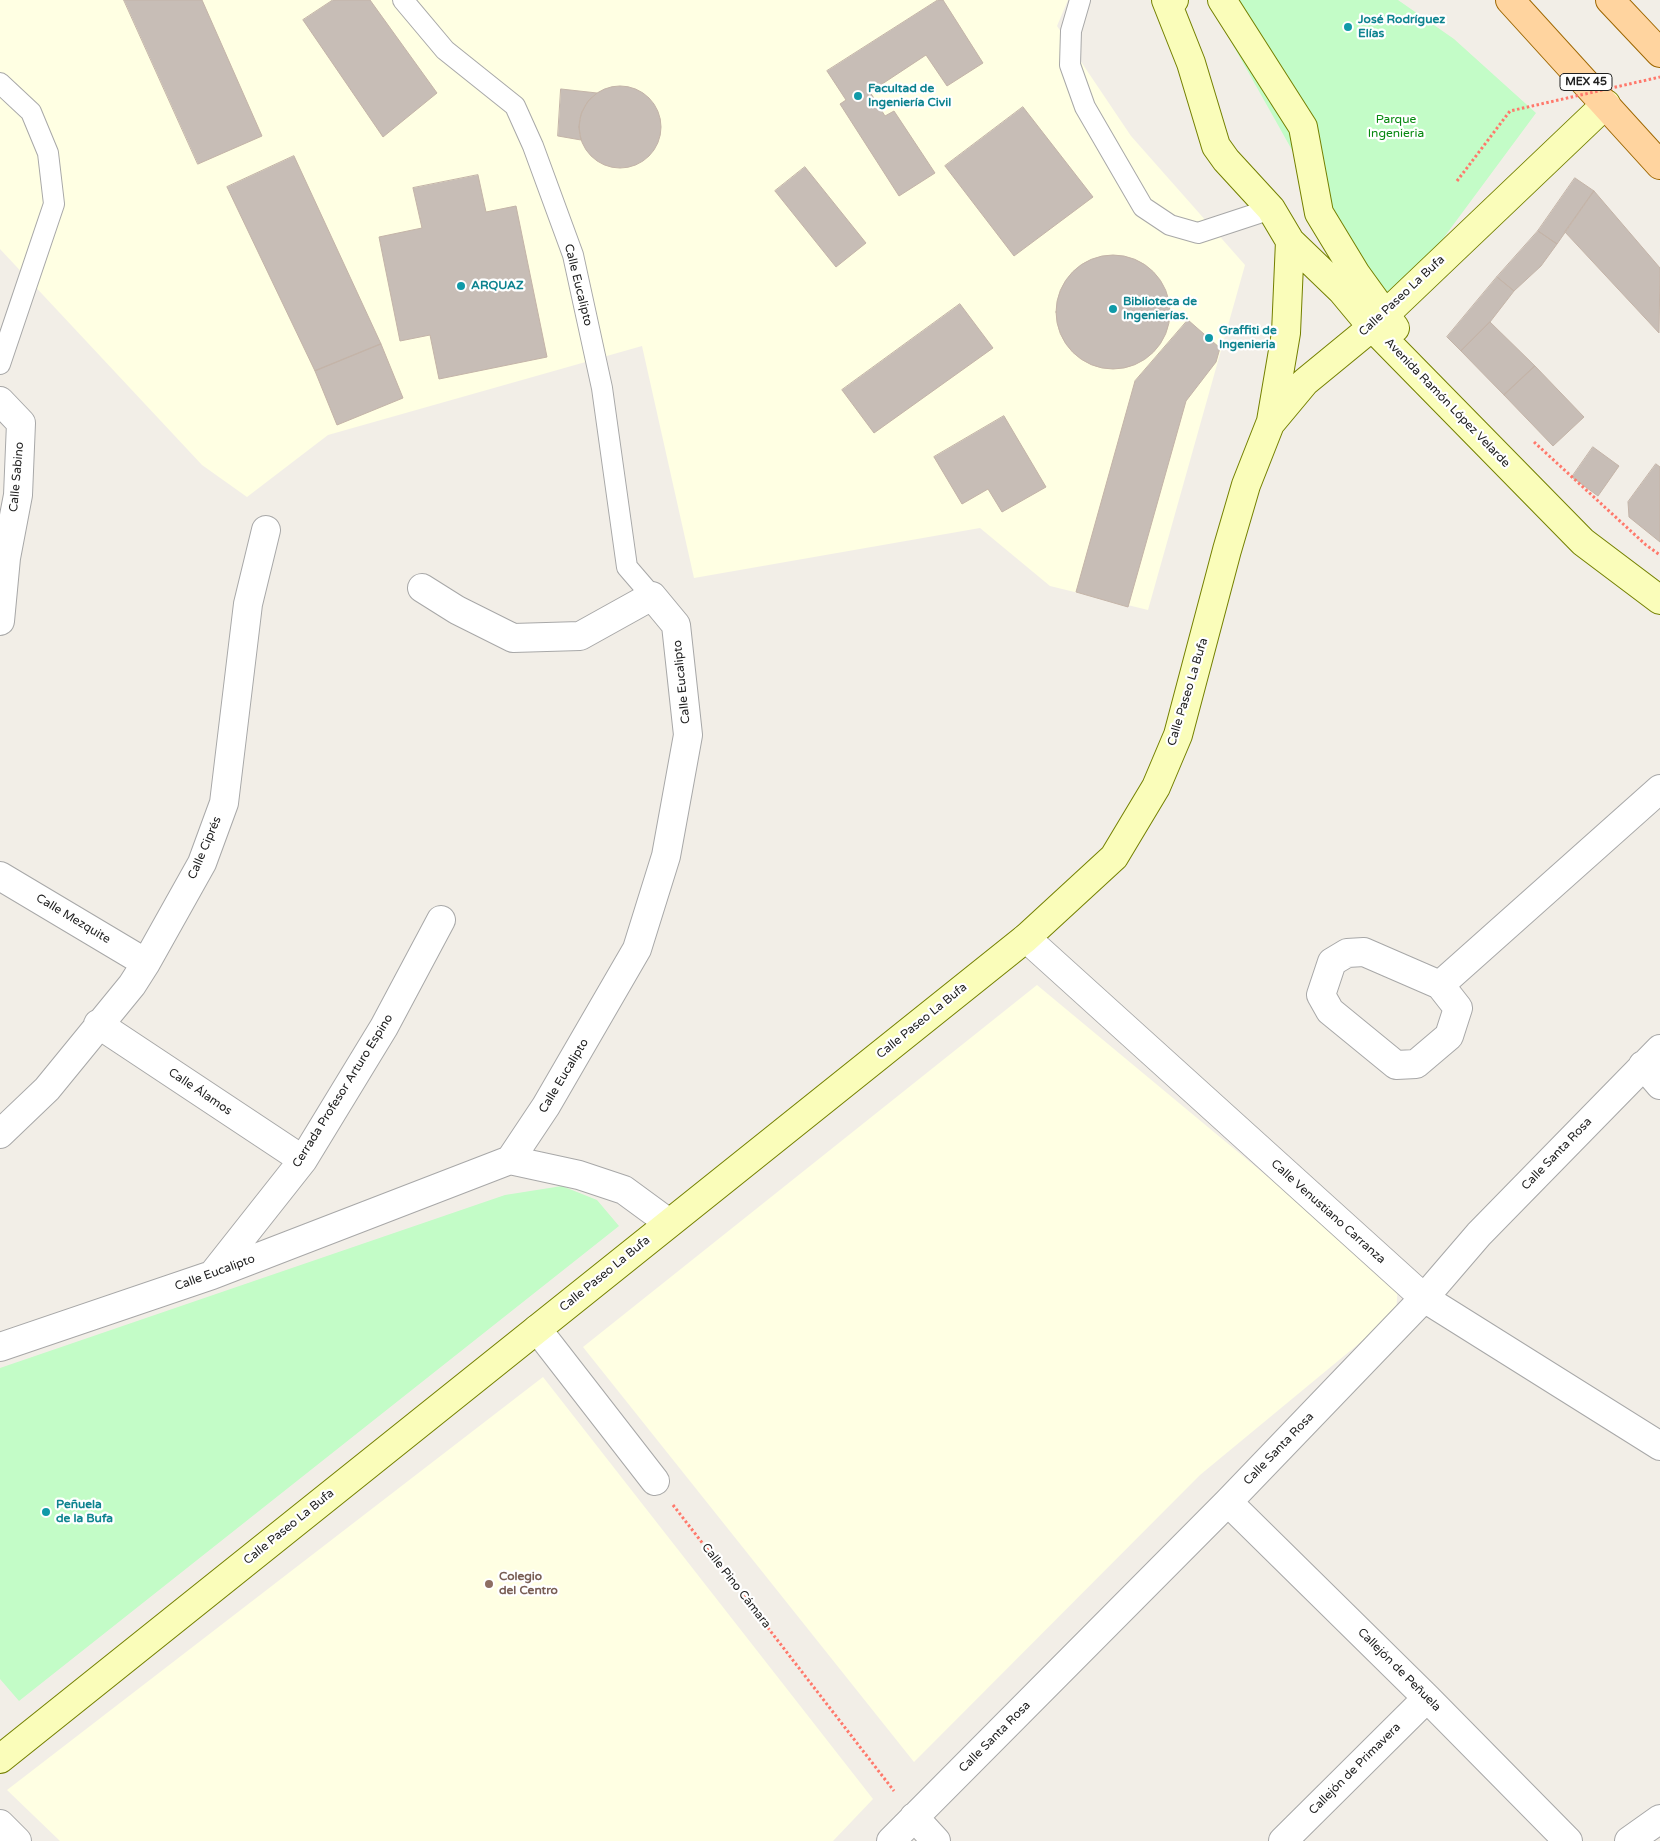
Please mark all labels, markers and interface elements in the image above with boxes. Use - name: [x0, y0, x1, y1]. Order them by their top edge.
- place label: José Rodríguez Elías: [1358, 13, 1445, 41]
- marker: José Rodríguez Elías: [1342, 21, 1354, 33]
- road number: MEX 45: [1560, 74, 1612, 90]
- place label: Facultad de Ingeniería Civil: [868, 82, 951, 110]
- marker: Facultad de Ingeniería Civil: [852, 90, 864, 102]
- park label: Parque Ingenieria: [1368, 113, 1424, 141]
- street label: Calle Eucalipto: [561, 242, 595, 328]
- street label: Calle Paseo La Bufa: [1356, 253, 1448, 339]
- place label: ARQUAZ: [471, 279, 524, 293]
- marker: ARQUAZ: [455, 280, 467, 292]
- place label: Biblioteca de Ingenierías.: [1123, 295, 1197, 323]
- marker: Biblioteca de Ingenierías.: [1107, 303, 1119, 315]
- place label: Graffiti de Ingenieria: [1219, 324, 1277, 352]
- marker: Graffiti de Ingenieria: [1203, 332, 1215, 344]
- street label: Avenida Ramón López Velarde: [1381, 335, 1513, 471]
- street label: Calle Sabino: [7, 441, 27, 513]
- street label: Calle Paseo La Bufa: [1165, 636, 1211, 748]
- street label: Calle Eucalipto: [670, 639, 694, 725]
- street label: Calle Ciprés: [185, 814, 225, 882]
- street label: Calle Mezquite: [33, 891, 113, 947]
- street label: Calle Paseo La Bufa: [874, 980, 970, 1062]
- street label: Cerrada Profesor Arturo Espino: [290, 1012, 396, 1170]
- street label: Calle Eucalipto: [536, 1036, 592, 1116]
- street label: Calle Álamos: [165, 1065, 235, 1119]
- street label: Calle Santa Rosa: [1519, 1115, 1595, 1193]
- street label: Calle Venustiano Carranza: [1268, 1157, 1388, 1267]
- street label: Calle Paseo La Bufa: [557, 1233, 653, 1315]
- street label: Calle Eucalipto: [173, 1252, 257, 1294]
- street label: Calle Santa Rosa: [1241, 1410, 1317, 1488]
- street label: Calle Paseo La Bufa: [241, 1486, 337, 1568]
- place label: Peñuela de la Bufa: [56, 1498, 113, 1526]
- marker: Peñuela de la Bufa: [40, 1506, 52, 1518]
- street label: Calle Pino Cámara: [698, 1541, 774, 1631]
- place label: Colegio del Centro: [499, 1570, 558, 1598]
- marker: Colegio del Centro: [483, 1578, 495, 1590]
- street label: Callejón de Peñuela: [1354, 1625, 1444, 1715]
- street label: Calle Santa Rosa: [956, 1698, 1034, 1776]
- street label: Callejón de Primavera: [1306, 1720, 1404, 1818]

